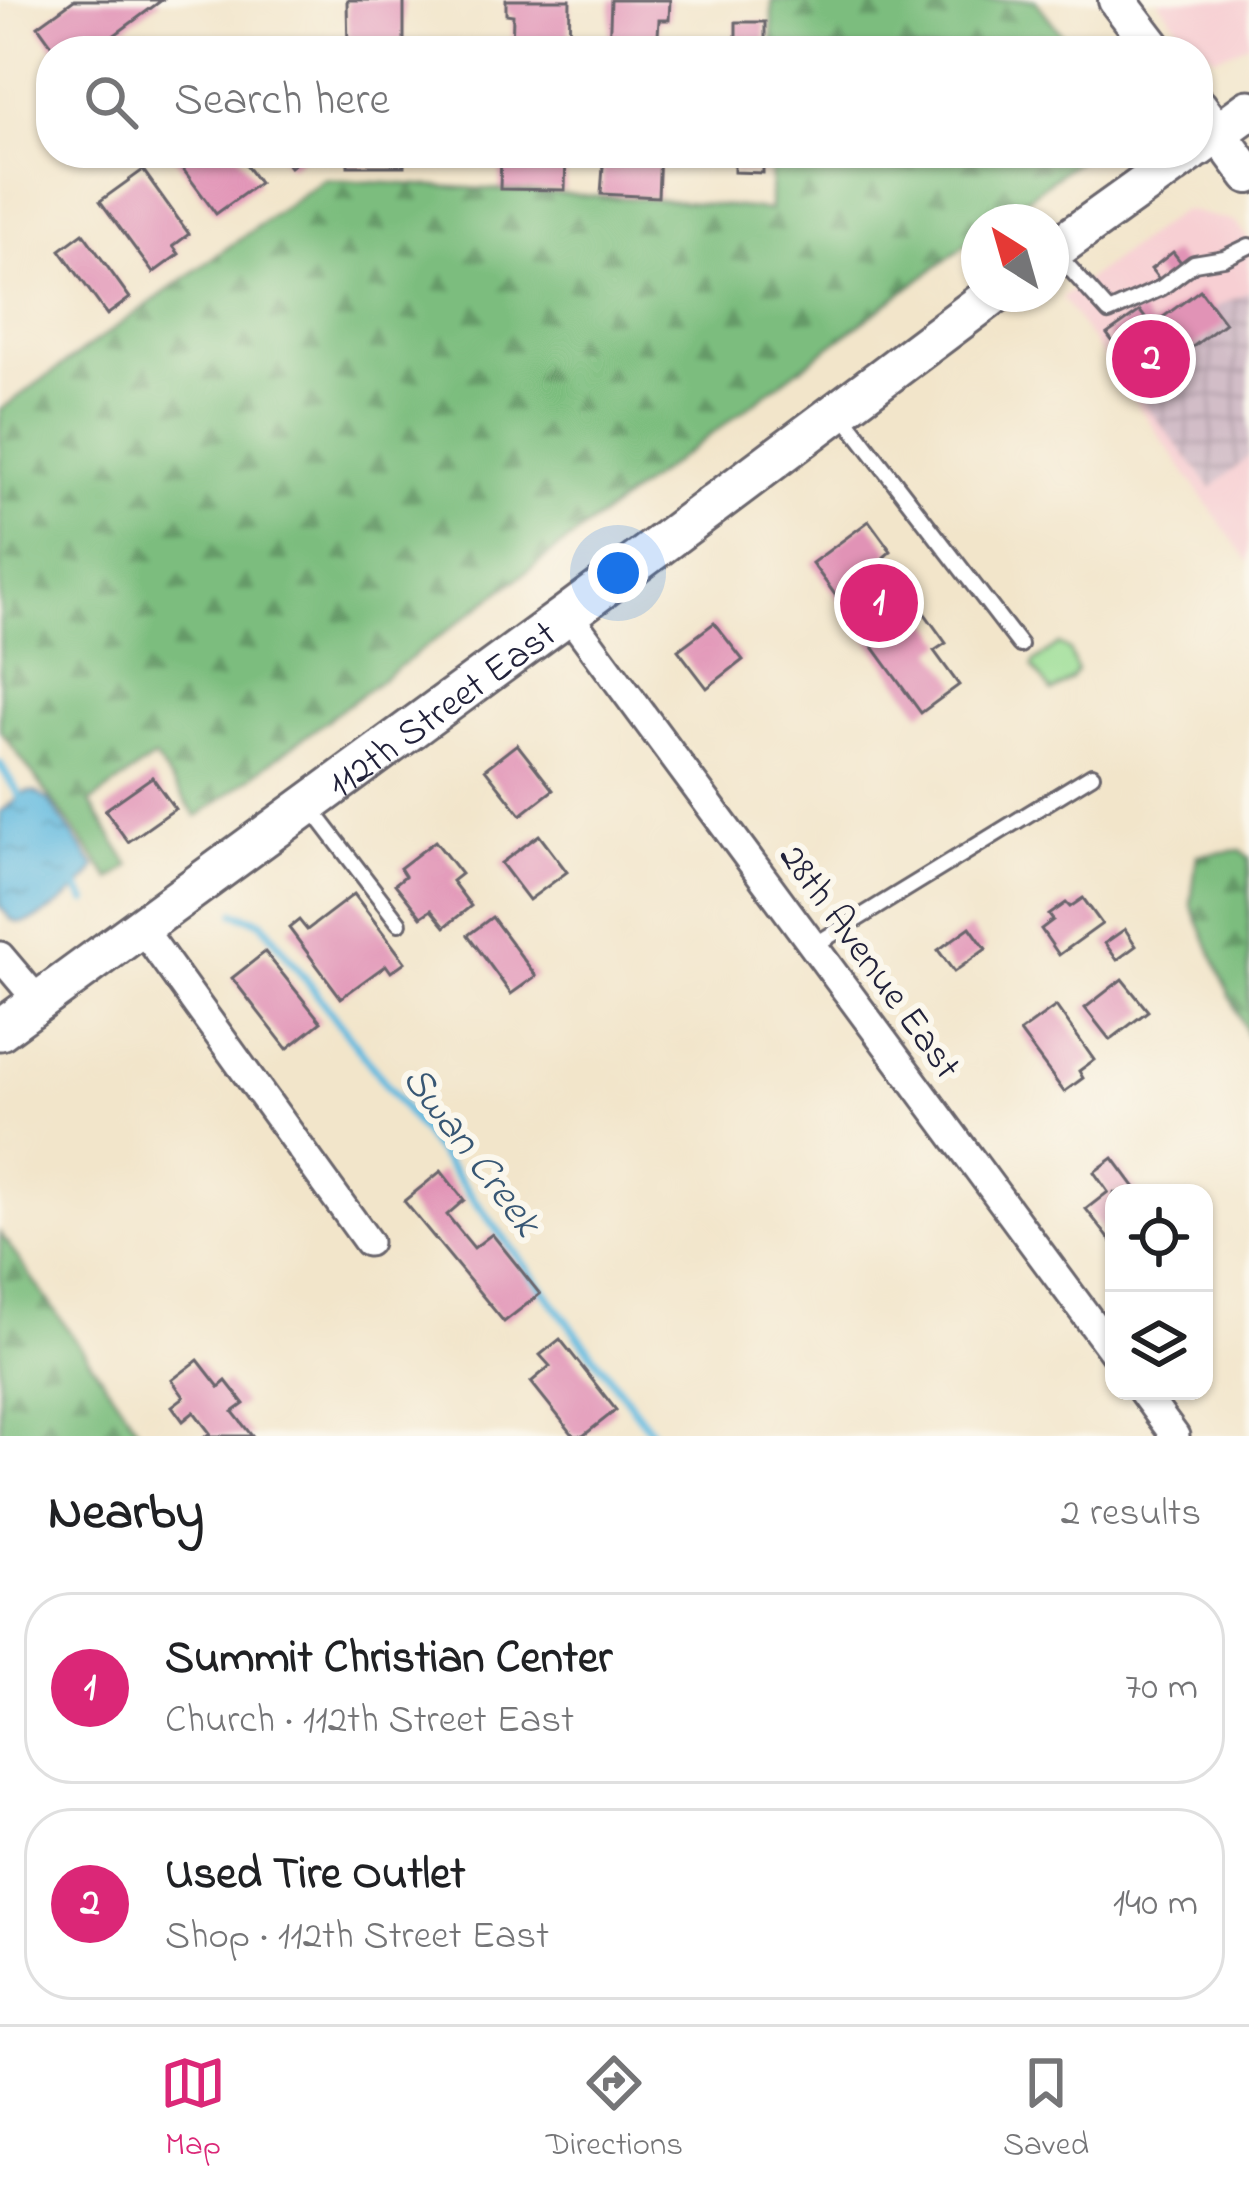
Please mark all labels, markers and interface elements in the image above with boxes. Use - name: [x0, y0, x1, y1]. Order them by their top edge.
- search box: [36, 36, 1213, 168]
- icon: search: [78, 69, 144, 135]
- text: Search here: [174, 69, 390, 135]
- north arrow: [961, 204, 1069, 312]
- pin: 2: [1112, 314, 1190, 404]
- your location: [588, 543, 648, 603]
- pin: 1: [840, 558, 918, 648]
- street label: 112th Street East: [317, 608, 569, 814]
- street label: 28th Avenue East: [763, 833, 974, 1092]
- water label: Swan Creek: [386, 1053, 556, 1251]
- map controls: [1105, 1184, 1213, 1400]
- button: locate: [1105, 1184, 1213, 1292]
- button: layers: [1105, 1292, 1213, 1400]
- text: Nearby: [48, 1477, 204, 1552]
- text: 2 results: [1061, 1486, 1201, 1543]
- text: Summit Christian Center: [165, 1627, 612, 1693]
- text: 1: [84, 1660, 96, 1717]
- text: 70 m: [1125, 1660, 1198, 1717]
- text: Church · 112th Street East: [165, 1693, 574, 1750]
- text: Used Tire Outlet: [165, 1843, 465, 1909]
- text: 2: [80, 1876, 100, 1933]
- text: 140 m: [1113, 1876, 1198, 1933]
- text: Shop · 112th Street East: [165, 1909, 549, 1966]
- tab: Map: [160, 2050, 226, 2170]
- tab: Directions: [546, 2050, 683, 2170]
- tab: Saved: [1003, 2050, 1089, 2170]

